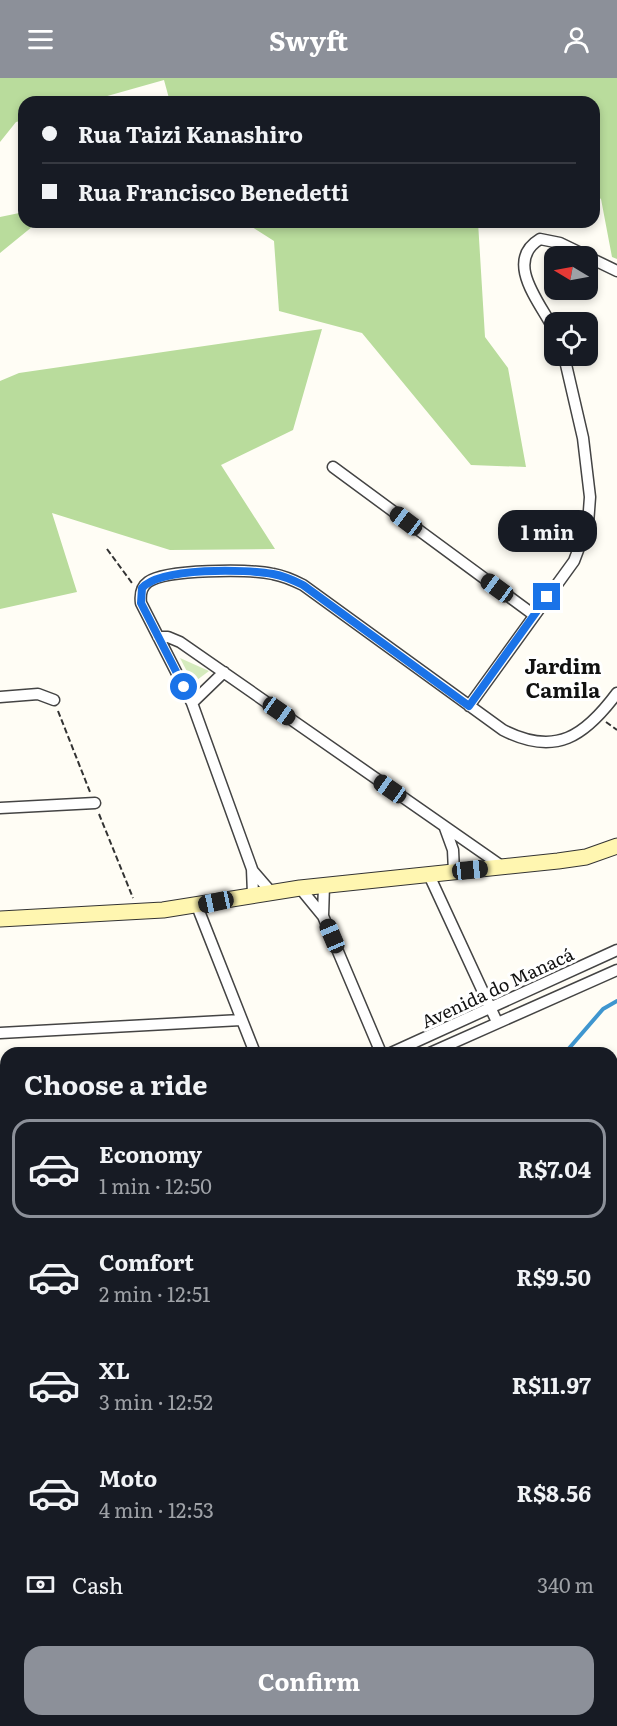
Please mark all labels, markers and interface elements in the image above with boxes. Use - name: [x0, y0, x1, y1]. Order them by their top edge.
- text: Swyft: [269, 19, 348, 59]
- icon: menu: [24, 23, 57, 56]
- icon: person: [560, 23, 593, 56]
- text: Rua Taizi Kanashiro: [78, 117, 303, 150]
- text: Rua Francisco Benedetti: [78, 175, 349, 208]
- north arrow: [544, 246, 598, 300]
- map controls: [544, 246, 598, 366]
- button: locate: [544, 312, 598, 366]
- car: [386, 503, 426, 539]
- callout: 1 min: [498, 510, 596, 552]
- text: 1 min: [521, 516, 574, 546]
- car: [477, 570, 517, 606]
- route end: [533, 583, 560, 610]
- district label: Jardim Camila: [525, 649, 601, 704]
- route start: [170, 673, 197, 700]
- car: [259, 693, 299, 729]
- car: [370, 771, 410, 807]
- car: [451, 859, 489, 881]
- car: [197, 889, 235, 915]
- car: [317, 916, 347, 956]
- street label: Avenida do Manacá: [416, 940, 578, 1034]
- text: Choose a ride: [24, 1063, 207, 1103]
- text: Economy: [99, 1137, 202, 1170]
- icon: car: [27, 1142, 81, 1196]
- text: R$7.04: [518, 1152, 591, 1185]
- text: 1 min · 12:50: [99, 1170, 212, 1200]
- text: Comfort: [99, 1245, 194, 1278]
- icon: car: [27, 1250, 81, 1304]
- text: R$9.50: [516, 1260, 591, 1293]
- text: 2 min · 12:51: [99, 1278, 210, 1308]
- text: XL: [99, 1353, 130, 1386]
- icon: car: [27, 1358, 81, 1412]
- text: R$11.97: [512, 1368, 591, 1401]
- text: 3 min · 12:52: [99, 1386, 213, 1416]
- text: Moto: [99, 1461, 157, 1494]
- icon: car: [27, 1466, 81, 1520]
- text: R$8.56: [517, 1476, 591, 1509]
- text: 4 min · 12:53: [99, 1494, 214, 1524]
- icon: cash: [24, 1568, 57, 1601]
- text: Cash: [72, 1568, 123, 1601]
- text: 340 m: [537, 1569, 594, 1599]
- button: Confirm: [24, 1646, 594, 1715]

